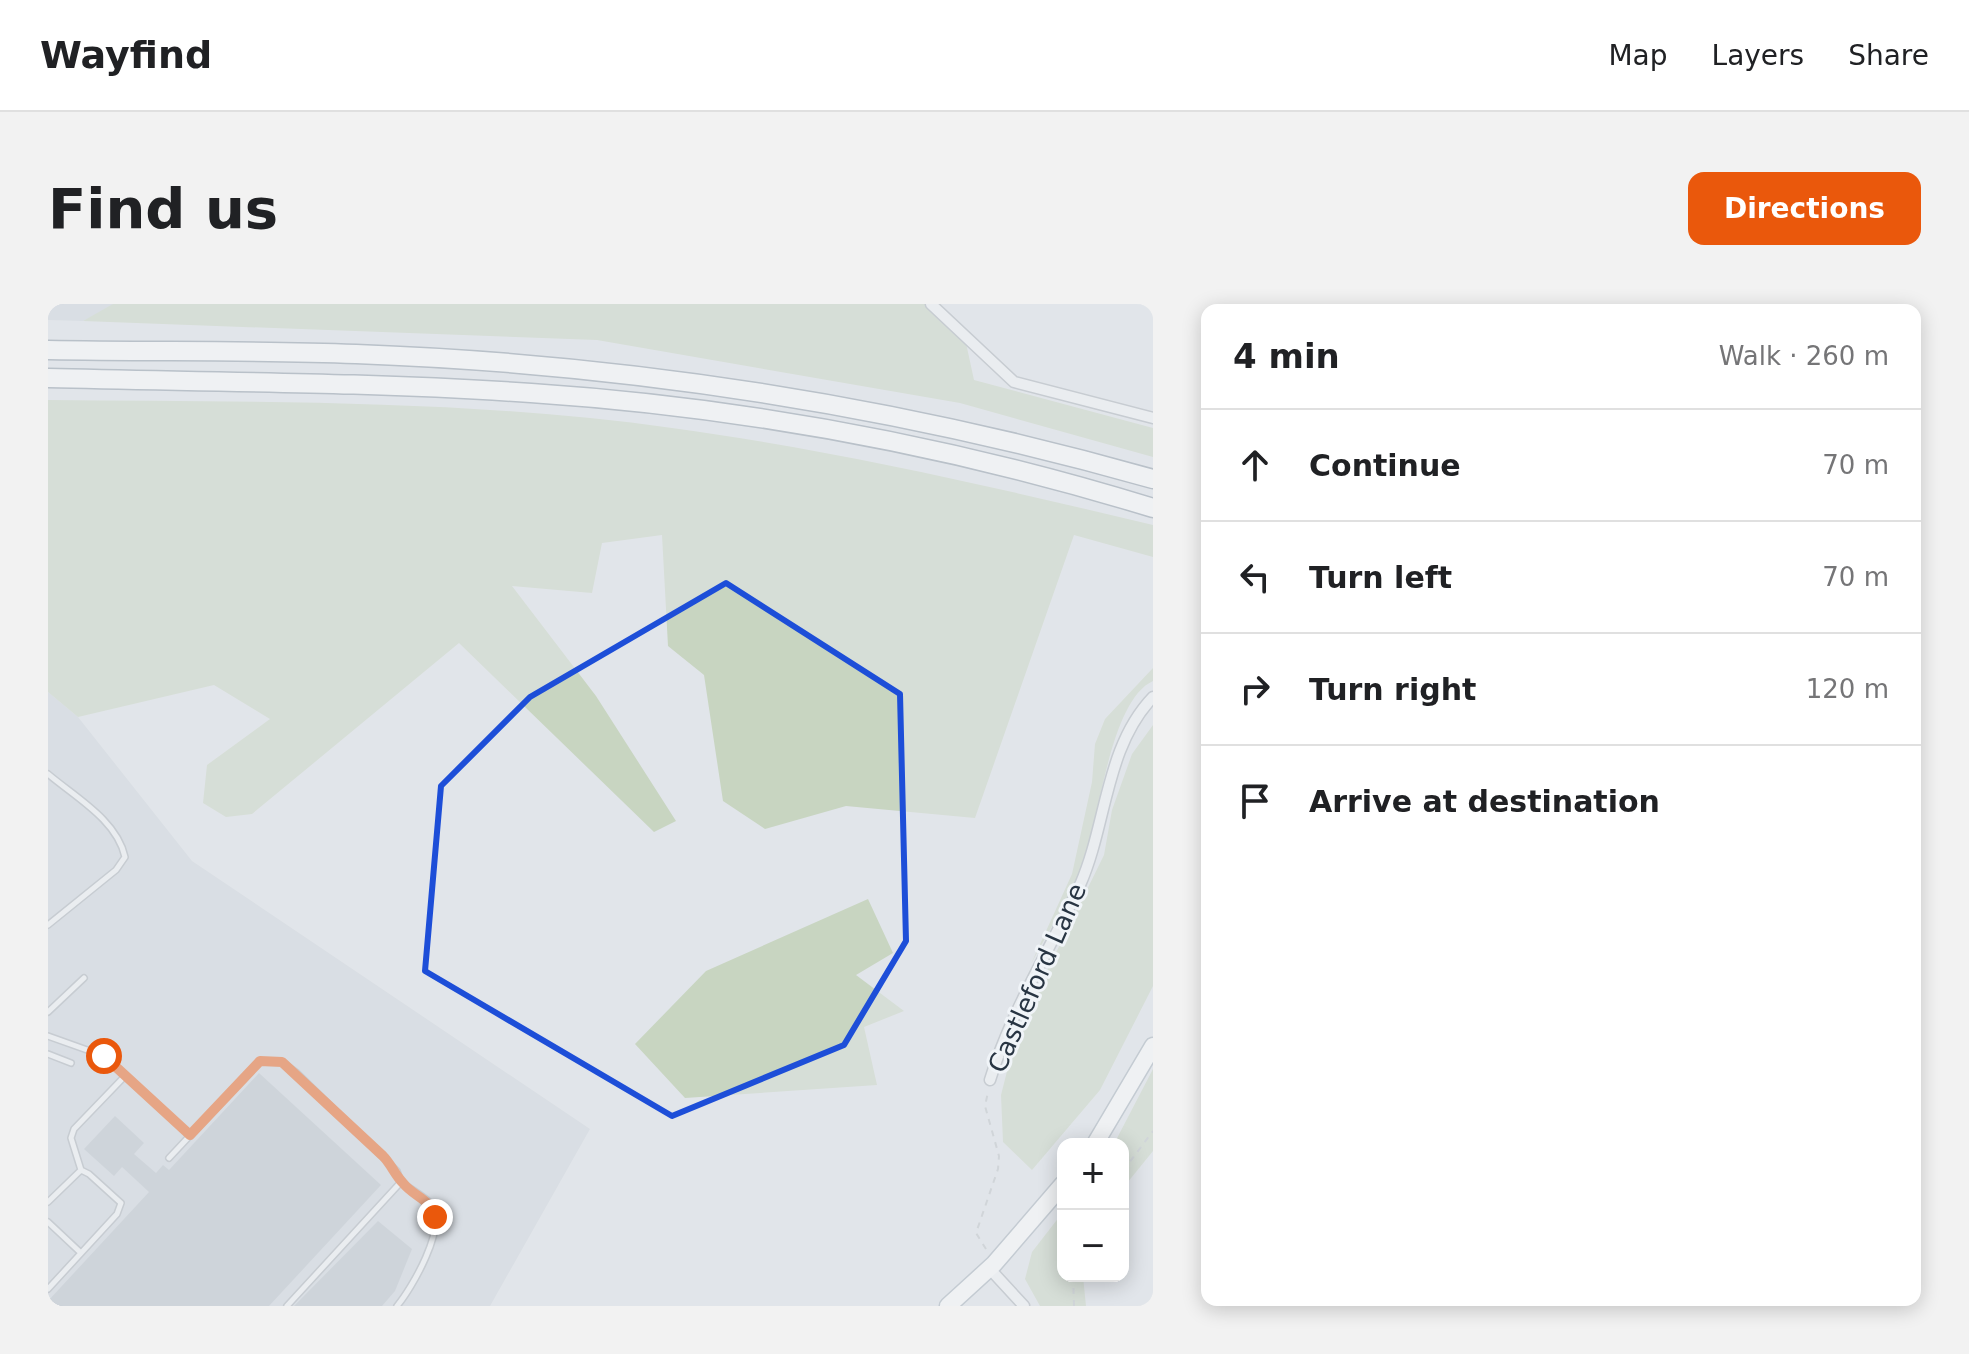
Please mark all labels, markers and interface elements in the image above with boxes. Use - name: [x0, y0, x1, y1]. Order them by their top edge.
- text: Wayfind: [40, 33, 212, 77]
- text: Map: [1608, 39, 1668, 72]
- text: Layers: [1712, 39, 1804, 72]
- text: Share: [1848, 39, 1929, 72]
- button: Directions: [1688, 172, 1921, 245]
- text: Find us: [48, 176, 278, 241]
- text: 4 min: [1233, 336, 1340, 376]
- text: Walk · 260 m: [1719, 341, 1889, 371]
- icon: ahead: [1233, 443, 1277, 487]
- text: Continue: [1309, 448, 1461, 483]
- text: 70 m: [1822, 450, 1889, 480]
- icon: left: [1233, 555, 1277, 599]
- text: Turn left: [1309, 560, 1452, 595]
- text: 70 m: [1822, 562, 1889, 592]
- icon: right: [1233, 667, 1277, 711]
- text: Turn right: [1309, 672, 1476, 707]
- text: 120 m: [1806, 674, 1889, 704]
- icon: arrive: [1233, 779, 1277, 823]
- text: Arrive at destination: [1309, 784, 1660, 819]
- street label: Castleford Lane: [982, 879, 1092, 1077]
- route start: [86, 1038, 122, 1074]
- map controls: [1057, 1138, 1129, 1282]
- button: +: [1057, 1138, 1129, 1210]
- route end: [417, 1199, 453, 1235]
- button: −: [1057, 1210, 1129, 1282]

